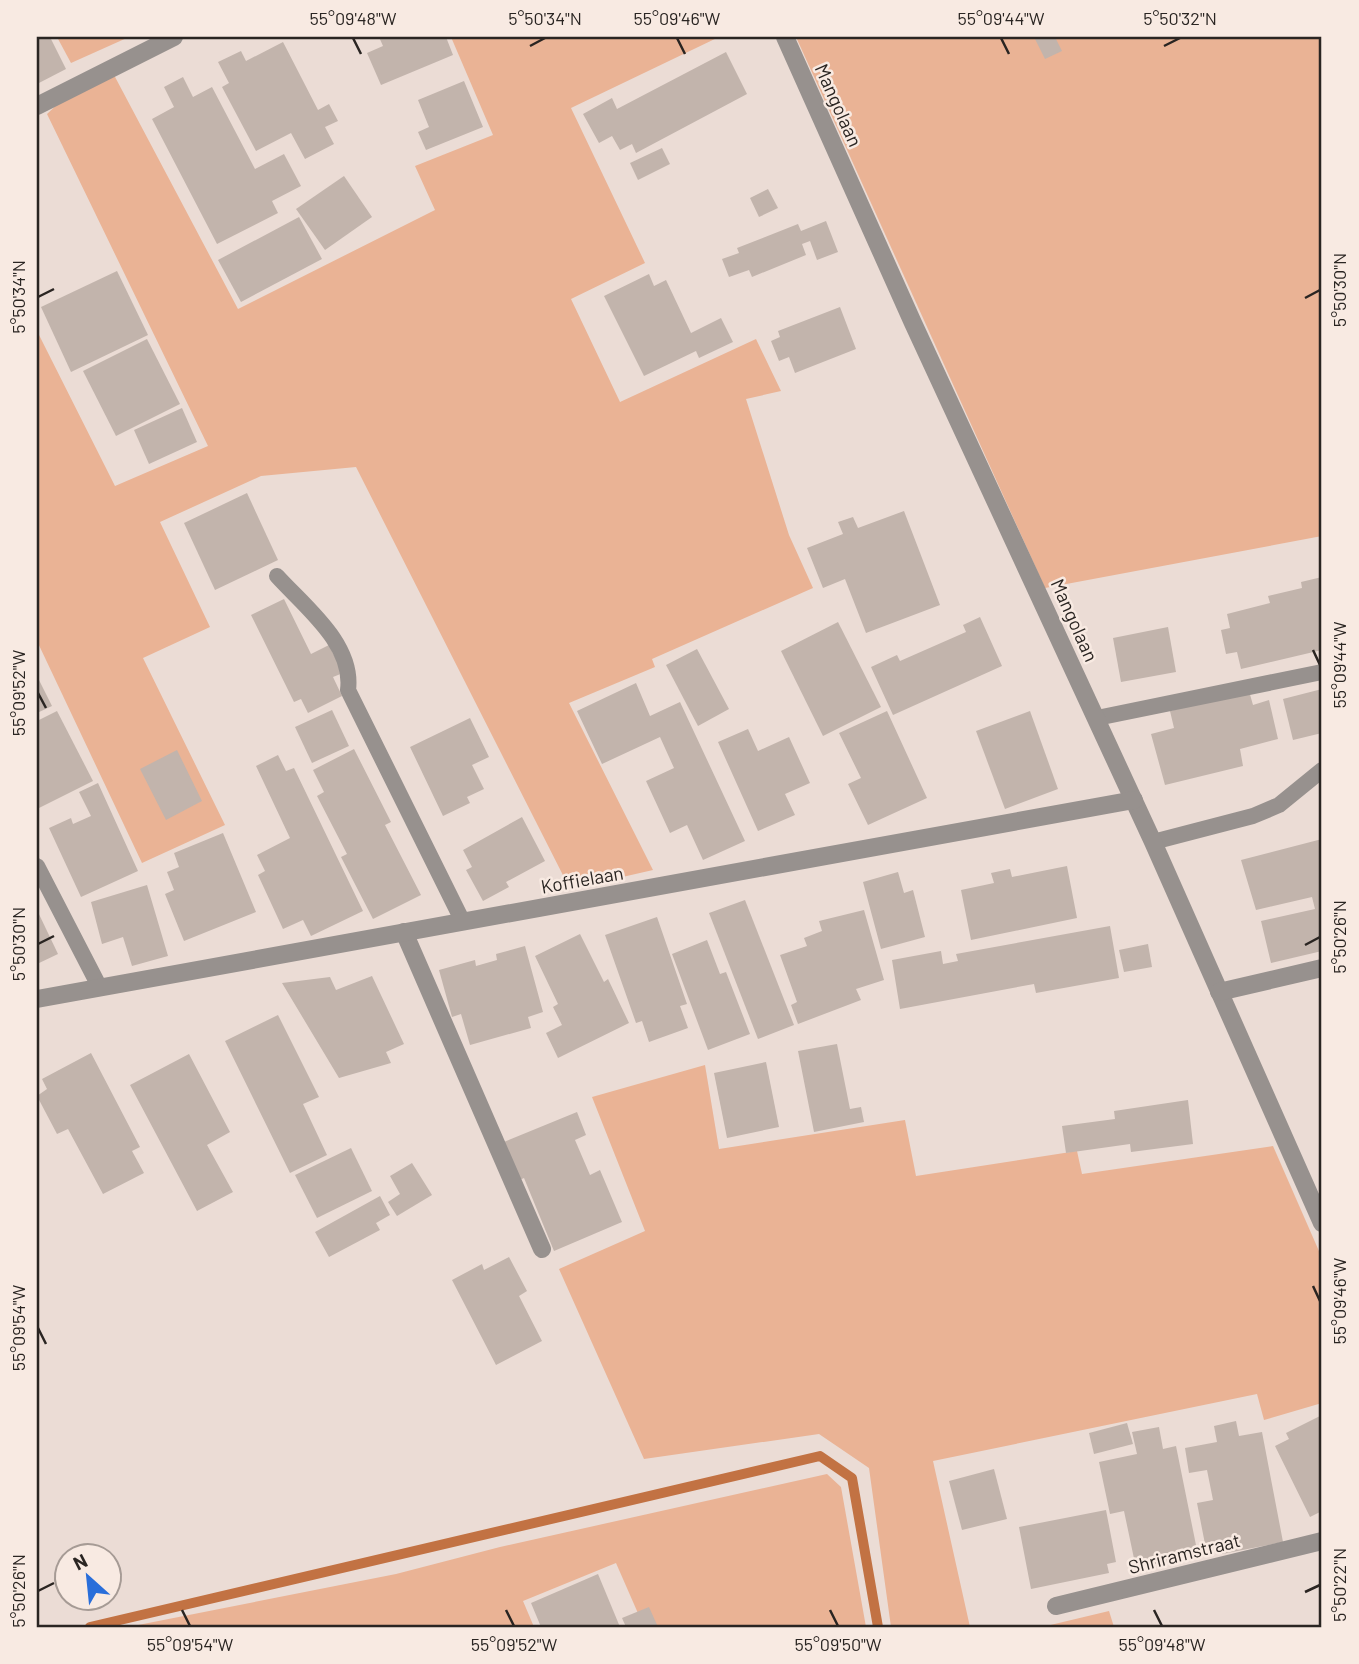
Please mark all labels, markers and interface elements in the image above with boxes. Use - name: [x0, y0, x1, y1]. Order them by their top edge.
- text: 55°09'48"W: [310, 7, 397, 29]
- text: 5°50'34"N: [508, 7, 582, 29]
- text: 55°09'46"W: [634, 7, 721, 29]
- text: 55°09'44"W: [957, 7, 1045, 29]
- text: 5°50'32"N: [1143, 7, 1217, 29]
- street label: Mangolaan: [811, 60, 867, 150]
- text: 5°50'30"N: [1328, 253, 1350, 327]
- text: 5°50'34"N: [7, 260, 29, 334]
- street label: Mangolaan: [1047, 575, 1103, 665]
- text: 55°09'44"W: [1328, 621, 1350, 709]
- text: 55°09'52"W: [7, 649, 29, 736]
- street label: Koffielaan: [539, 860, 625, 898]
- text: 5°50'26"N: [1328, 900, 1350, 974]
- text: 5°50'30"N: [7, 907, 29, 981]
- text: 55°09'46"W: [1328, 1257, 1350, 1344]
- text: 55°09'54"W: [7, 1284, 29, 1371]
- street label: Shriramstraat: [1126, 1528, 1242, 1578]
- north arrow: [52, 1542, 122, 1612]
- text: N: [69, 1548, 91, 1575]
- text: 5°50'22"N: [1328, 1548, 1350, 1622]
- text: 5°50'26"N: [7, 1554, 29, 1628]
- text: 55°09'54"W: [147, 1633, 234, 1655]
- text: 55°09'52"W: [471, 1633, 558, 1655]
- text: 55°09'50"W: [794, 1633, 882, 1655]
- text: 55°09'48"W: [1119, 1633, 1206, 1655]

